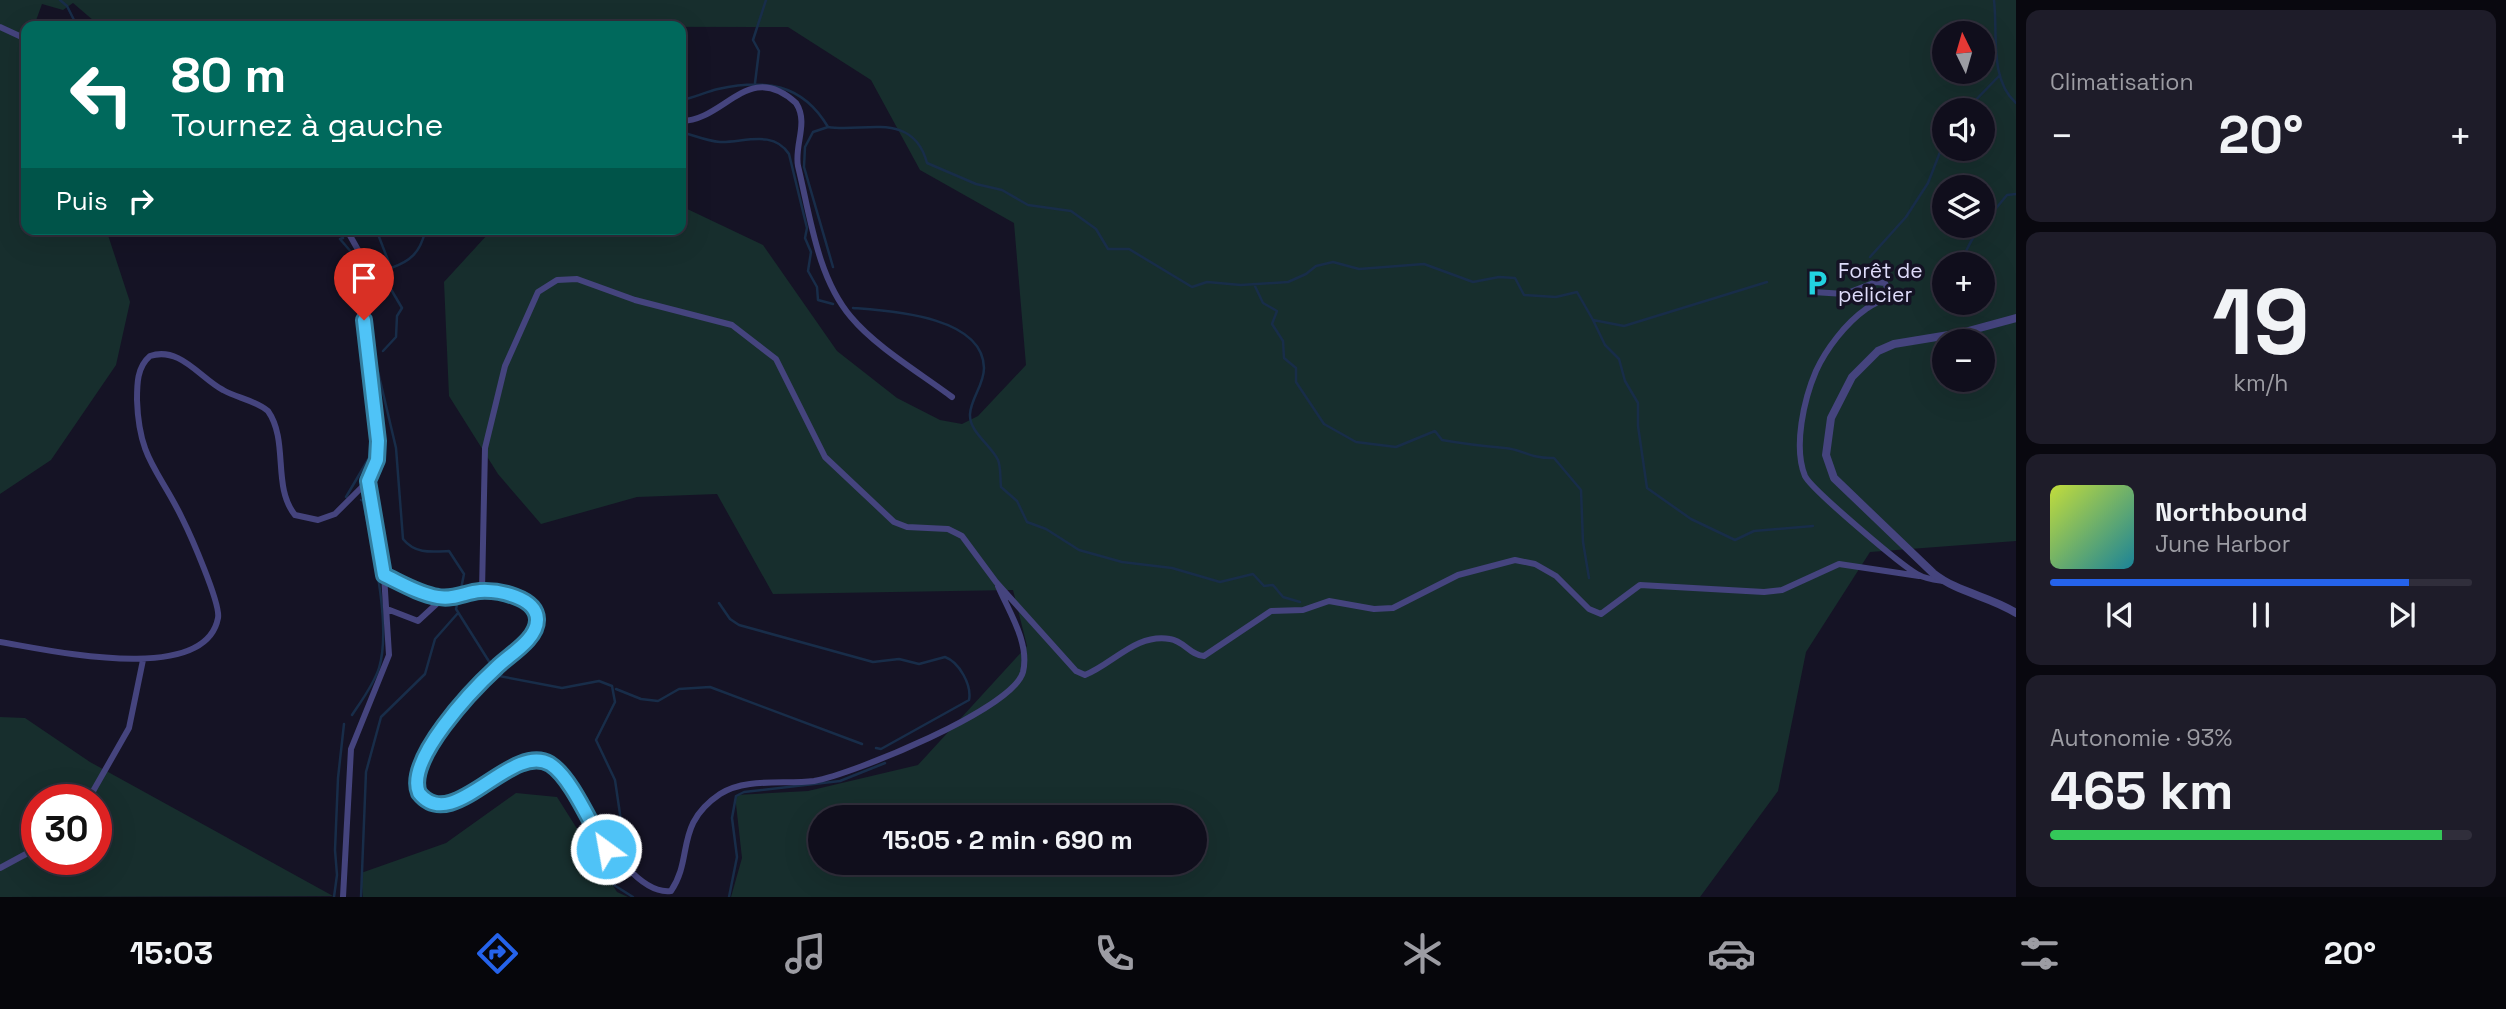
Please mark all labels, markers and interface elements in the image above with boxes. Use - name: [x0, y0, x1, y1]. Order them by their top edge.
- north arrow: [1932, 21, 1995, 84]
- map controls: [1932, 21, 1995, 392]
- text: 80 m: [171, 44, 286, 106]
- icon: left: [56, 49, 147, 140]
- text: Climatisation: [2050, 67, 2194, 97]
- button: sound: [1932, 98, 1995, 161]
- text: 20°: [2218, 102, 2304, 168]
- text: Tournez à gauche: [171, 105, 443, 145]
- text: −: [2050, 112, 2074, 160]
- text: +: [2448, 112, 2472, 160]
- button: layers: [1932, 175, 1995, 238]
- icon: right: [122, 182, 160, 220]
- text: Puis: [56, 184, 108, 218]
- pin: [334, 248, 394, 320]
- button: +: [1932, 252, 1995, 315]
- place label: Forêt de pelicier: [1838, 257, 1923, 308]
- icon: arrive: [345, 259, 383, 297]
- text: 19: [2212, 264, 2310, 381]
- parking icon: Forêt de pelicier: [1802, 268, 1832, 298]
- button: −: [1932, 329, 1995, 392]
- text: km/h: [2234, 368, 2288, 398]
- text: Northbound: [2155, 495, 2308, 529]
- text: June Harbor: [2155, 529, 2290, 559]
- icon: previous: [2101, 596, 2139, 634]
- icon: pause: [2242, 596, 2280, 634]
- icon: next: [2383, 596, 2421, 634]
- text: Autonomie · 93%: [2050, 723, 2232, 753]
- text: 465 km: [2050, 758, 2233, 824]
- speed limit sign: 30: [21, 784, 112, 875]
- position arrow: [569, 812, 643, 886]
- text: 15:05 · 2 min · 690 m: [882, 823, 1133, 857]
- icon: directions: [473, 929, 522, 978]
- icon: music: [781, 929, 830, 978]
- icon: phone: [1090, 929, 1139, 978]
- icon: climate: [1398, 929, 1447, 978]
- icon: car: [1707, 929, 1756, 978]
- icon: filters: [2015, 929, 2064, 978]
- text: 15:03: [130, 933, 213, 973]
- text: 20°: [2324, 933, 2376, 973]

